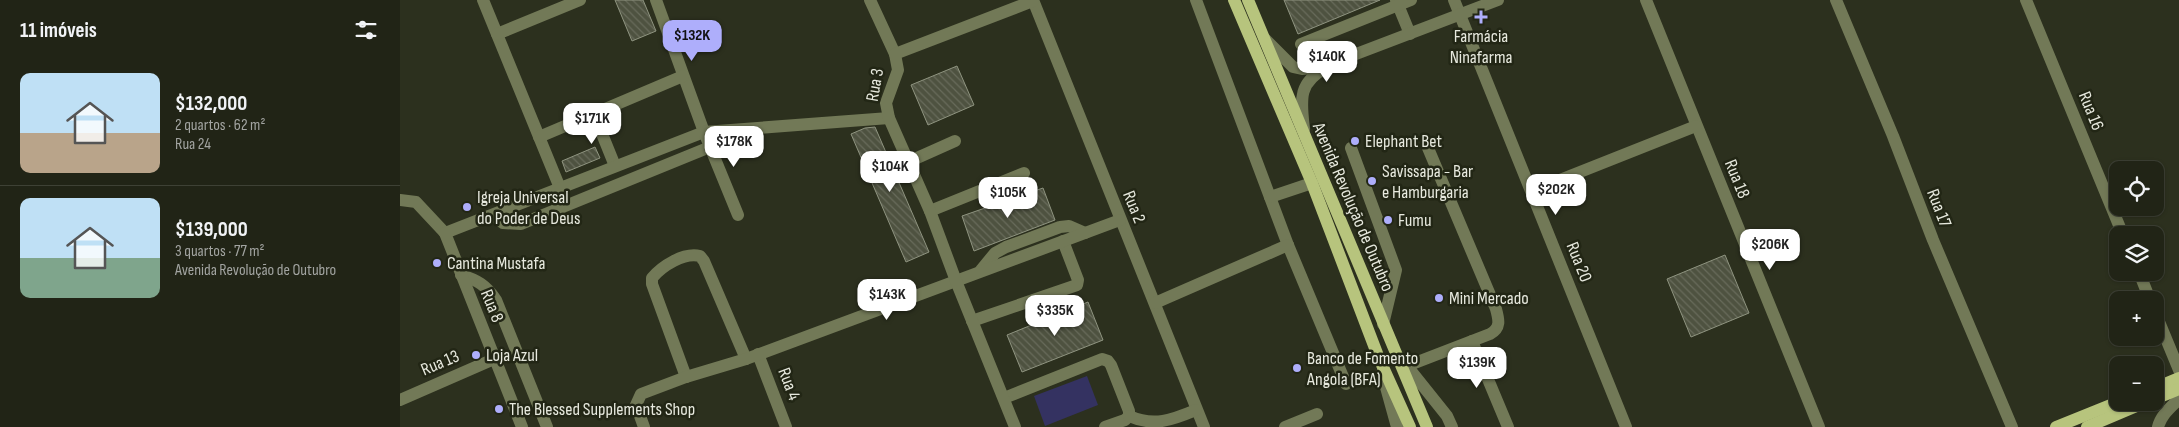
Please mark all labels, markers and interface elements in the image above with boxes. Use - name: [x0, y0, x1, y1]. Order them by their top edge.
- marker: Farmácia Ninafarma: [1475, 11, 1487, 23]
- icon: filters: [352, 16, 380, 44]
- text: 11 imóveis: [20, 18, 97, 43]
- pin: $132K: [657, 20, 727, 62]
- text: $132K: [674, 26, 710, 45]
- place label: Farmácia Ninafarma: [1450, 26, 1512, 68]
- pin: $140K: [1292, 41, 1362, 83]
- text: $140K: [1308, 47, 1346, 66]
- street label: Rua 3: [862, 67, 888, 103]
- street label: Rua 16: [2074, 89, 2108, 133]
- text: $132,000: [175, 91, 247, 116]
- icon: home: [60, 93, 120, 153]
- pin: $171K: [557, 102, 627, 145]
- text: $171K: [574, 109, 610, 128]
- text: 2 quartos · 62 m²: [175, 116, 265, 135]
- street label: Avenida Revolução de Outubro: [1308, 119, 1398, 295]
- pin: $178K: [699, 126, 769, 168]
- place label: Elephant Bet: [1365, 131, 1442, 152]
- text: $178K: [716, 132, 752, 151]
- text: Rua 24: [175, 135, 211, 154]
- marker: Elephant Bet: [1349, 135, 1361, 147]
- pin: $104K: [855, 150, 925, 193]
- text: $104K: [871, 157, 909, 176]
- street label: Rua 18: [1720, 157, 1754, 201]
- place label: Savissapa - Bar e Hamburgaria: [1382, 161, 1473, 203]
- map controls: [2109, 161, 2164, 411]
- button: locate: [2109, 161, 2164, 216]
- pin: $202K: [1521, 174, 1591, 216]
- marker: Savissapa - Bar e Hamburgaria: [1366, 175, 1378, 187]
- pin: $105K: [973, 176, 1043, 219]
- text: $202K: [1537, 180, 1575, 199]
- text: $105K: [990, 183, 1027, 202]
- street label: Rua 17: [1922, 186, 1956, 231]
- place label: Igreja Universal do Poder de Deus: [477, 187, 580, 229]
- street label: Rua 2: [1118, 188, 1150, 226]
- marker: Igreja Universal do Poder de Deus: [461, 201, 473, 213]
- place label: Fumu: [1398, 210, 1431, 231]
- marker: Fumu: [1382, 214, 1394, 226]
- text: $139,000: [175, 217, 248, 242]
- icon: home: [60, 218, 120, 278]
- button: layers: [2109, 226, 2164, 281]
- pin: $206K: [1735, 228, 1805, 271]
- text: $206K: [1751, 235, 1789, 254]
- street label: Rua 20: [1562, 239, 1596, 285]
- text: 3 quartos · 77 m²: [175, 242, 265, 261]
- place label: Cantina Mustafa: [447, 253, 546, 274]
- marker: Cantina Mustafa: [431, 257, 443, 269]
- text: Avenida Revolução de Outubro: [175, 261, 336, 280]
- pin: $143K: [852, 278, 922, 321]
- text: $143K: [868, 285, 906, 304]
- street label: Rua 8: [476, 287, 508, 326]
- place label: Mini Mercado: [1449, 288, 1529, 309]
- button: +: [2109, 291, 2164, 346]
- marker: Mini Mercado: [1433, 292, 1445, 304]
- pin: $335K: [1020, 294, 1090, 337]
- text: $335K: [1036, 301, 1074, 320]
- place label: Loja Azul: [486, 345, 538, 366]
- street label: Rua 13: [418, 346, 462, 380]
- pin: $139K: [1442, 346, 1512, 389]
- place label: Banco de Fomento Angola (BFA): [1306, 348, 1418, 390]
- marker: Loja Azul: [470, 349, 482, 361]
- text: $139K: [1458, 353, 1496, 372]
- button: −: [2109, 356, 2164, 411]
- marker: Banco de Fomento Angola (BFA): [1291, 362, 1303, 374]
- street label: Rua 4: [773, 365, 805, 404]
- place label: The Blessed Supplements Shop: [509, 399, 695, 420]
- marker: The Blessed Supplements Shop: [493, 403, 505, 415]

